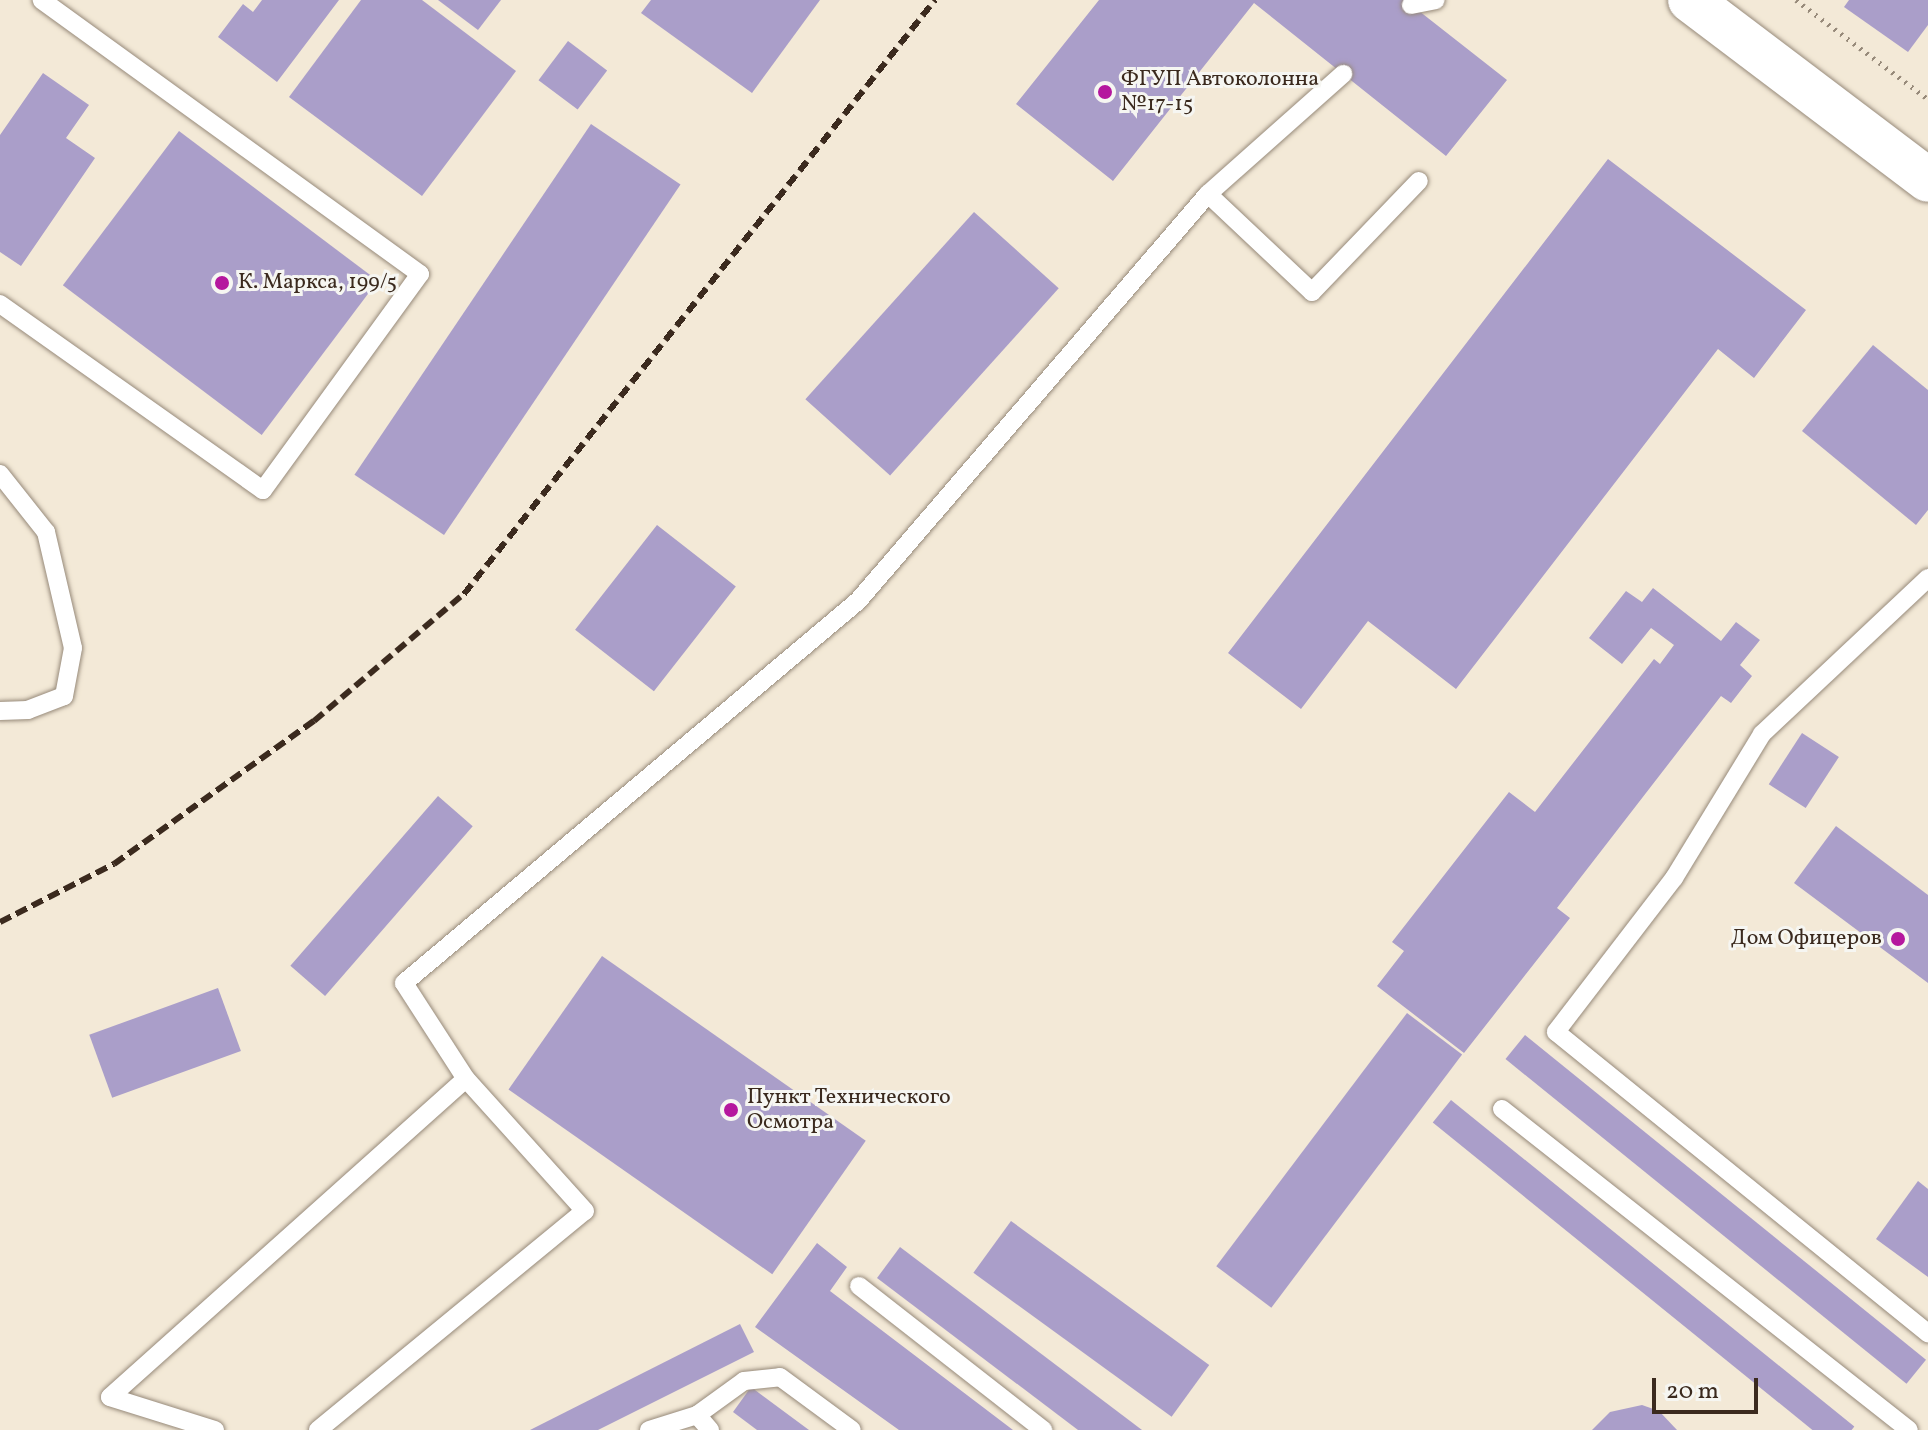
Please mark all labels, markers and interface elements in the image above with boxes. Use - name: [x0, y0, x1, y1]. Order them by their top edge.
- place label: ФГУП Автоколонна №17-15: [1121, 66, 1319, 118]
- marker: ФГУП Автоколонна №17-15: [1096, 83, 1114, 101]
- place label: К. Маркса, 199/5: [238, 270, 397, 296]
- marker: К. Маркса, 199/5: [213, 274, 231, 292]
- place label: Дом Офицеров: [1731, 926, 1882, 952]
- marker: Дом Офицеров: [1889, 930, 1907, 948]
- place label: Пункт Технического Осмотра: [747, 1084, 951, 1136]
- marker: Пункт Технического Осмотра: [722, 1101, 740, 1119]
- scale bar: [1656, 1362, 1762, 1412]
- text: 20 m: [1666, 1375, 1719, 1409]

